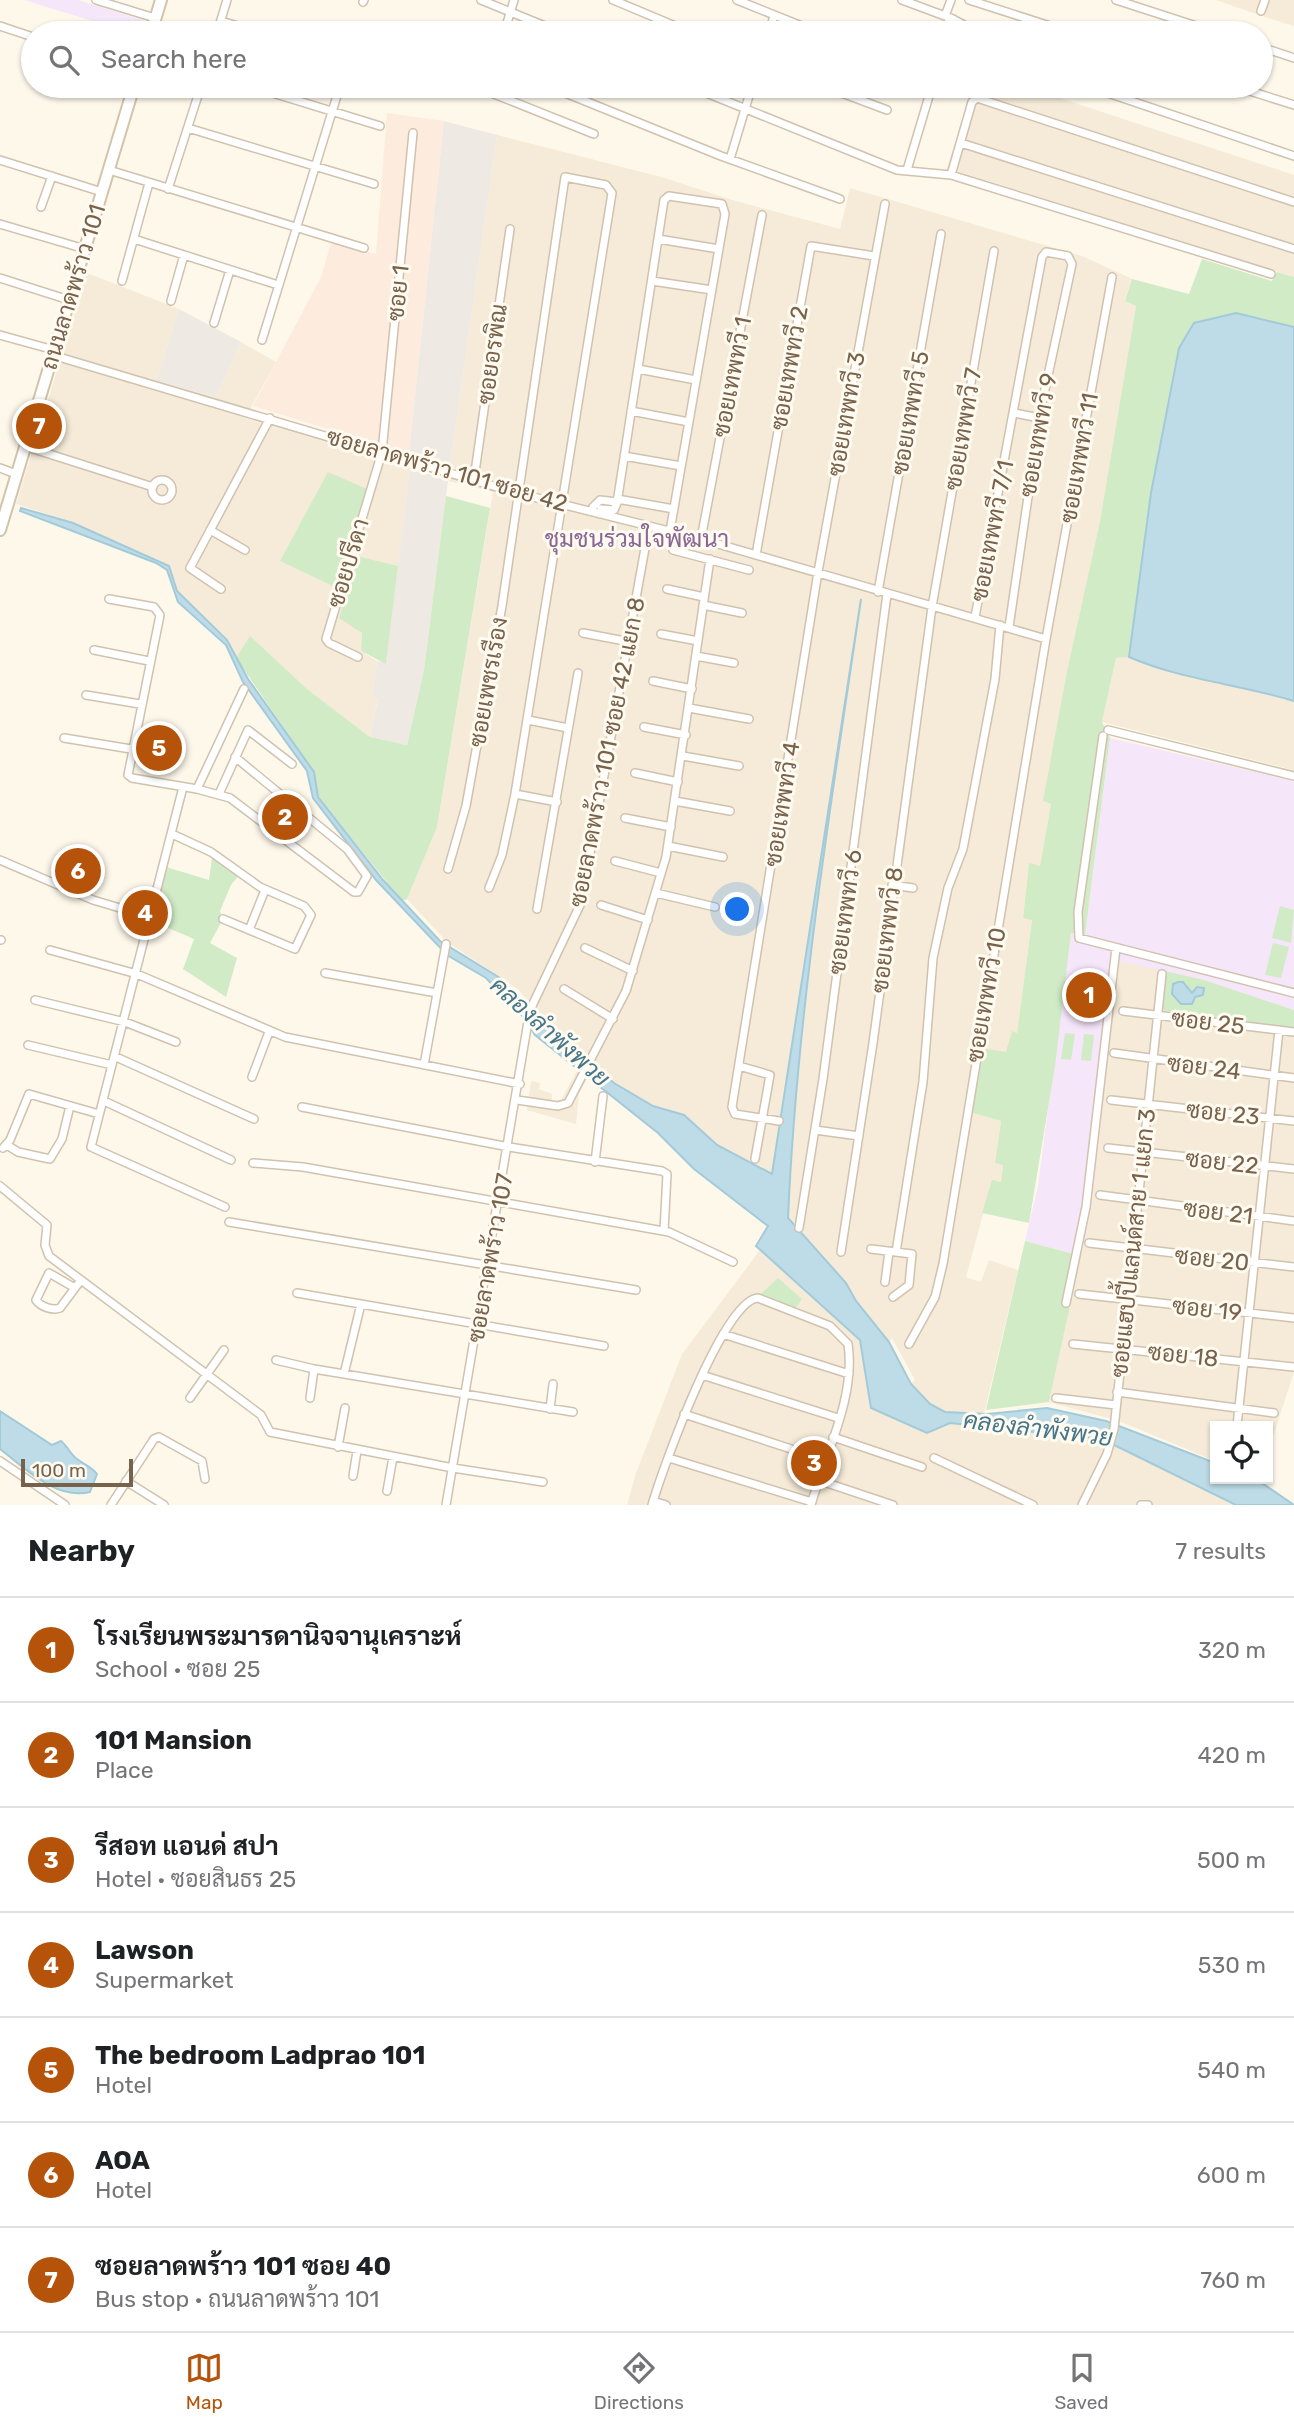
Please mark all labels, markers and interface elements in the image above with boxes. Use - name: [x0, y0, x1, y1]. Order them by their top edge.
- search box: [21, 21, 1273, 98]
- icon: search: [45, 41, 83, 79]
- text: Search here: [101, 44, 247, 75]
- street label: ถนนลาดพร้าว 101: [34, 201, 111, 373]
- street label: ซอย 1: [381, 264, 415, 322]
- street label: ซอยอรพิณ: [471, 302, 513, 406]
- street label: ซอยเทพทวี 2: [763, 304, 814, 432]
- street label: ซอยเทพทวี 1: [706, 314, 757, 440]
- street label: ซอยเทพทวี 5: [884, 348, 935, 477]
- street label: ซอยเทพทวี 3: [820, 349, 871, 478]
- street label: ซอยเทพทวี 7: [937, 365, 988, 492]
- street label: ซอยเทพทวี 9: [1012, 370, 1063, 499]
- street label: ซอยเทพทวี 11: [1053, 390, 1104, 525]
- pin: 7: [16, 400, 62, 452]
- street label: ซอยลาดพร้าว 101 ซอย 42: [323, 421, 571, 518]
- street label: ซอยเทพทวี 7/1: [964, 458, 1019, 604]
- street label: ซอยปรีดา: [320, 515, 375, 611]
- district label: ชุมชนร่วมใจพัฒนา: [545, 523, 729, 555]
- street label: ซอยลาดพร้าว 101 ซอย 42 แยก 8: [562, 595, 651, 909]
- street label: ซอยเพชรเรือง: [462, 614, 513, 749]
- pin: 5: [136, 722, 182, 774]
- street label: ซอยเทพทวี 4: [757, 739, 806, 869]
- pin: 2: [262, 791, 308, 843]
- pin: 6: [55, 845, 101, 897]
- street label: ซอยเทพทวี 6: [821, 848, 868, 976]
- street label: ซอยเทพทวี 8: [864, 865, 909, 995]
- pin: 4: [122, 887, 168, 939]
- your location: [720, 892, 754, 926]
- street label: ซอยเทพทวี 10: [959, 925, 1012, 1065]
- pin: 1: [1066, 969, 1112, 1021]
- water label: คลองลำพังพวย: [485, 971, 615, 1093]
- street label: ซอย 25: [1170, 1004, 1246, 1040]
- street label: ซอย 24: [1166, 1049, 1242, 1085]
- street label: ซอย 23: [1185, 1095, 1261, 1131]
- street label: ซอยแฮปปี้แลนด์สาย 1 แยก 3: [1097, 1106, 1161, 1379]
- street label: ซอย 22: [1184, 1144, 1260, 1180]
- street label: ซอยลาดพร้าว 107: [460, 1171, 519, 1345]
- street label: ซอย 21: [1182, 1194, 1254, 1230]
- street label: ซอย 20: [1173, 1241, 1251, 1277]
- street label: ซอย 19: [1171, 1291, 1243, 1327]
- street label: ซอย 18: [1146, 1337, 1220, 1373]
- water label: คลองลำพังพวย: [962, 1406, 1115, 1452]
- map controls: [1210, 1421, 1273, 1484]
- button: locate: [1210, 1421, 1273, 1484]
- pin: 3: [791, 1437, 837, 1489]
- scale bar: [21, 1456, 133, 1488]
- text: 100 m: [32, 1459, 86, 1482]
- text: Nearby: [28, 1533, 135, 1569]
- text: 7 results: [1175, 1537, 1266, 1565]
- text: โรงเรียนพระมารดานิจจานุเคราะห์: [95, 1621, 462, 1652]
- text: 1: [45, 1636, 57, 1664]
- text: 320 m: [1198, 1636, 1266, 1664]
- text: School · ซอย 25: [95, 1655, 261, 1683]
- text: 101 Mansion: [95, 1725, 252, 1756]
- text: 2: [44, 1741, 58, 1769]
- text: 420 m: [1198, 1741, 1266, 1769]
- text: Place: [95, 1756, 154, 1784]
- text: รีสอท แอนด่ สปา: [95, 1831, 279, 1862]
- text: 3: [43, 1846, 59, 1874]
- text: 500 m: [1197, 1846, 1266, 1874]
- text: Hotel · ซอยสินธร 25: [95, 1865, 296, 1893]
- text: Lawson: [95, 1935, 194, 1966]
- text: 4: [43, 1951, 59, 1979]
- text: 530 m: [1198, 1951, 1266, 1979]
- text: Supermarket: [95, 1966, 233, 1994]
- text: The bedroom Ladprao 101: [95, 2040, 425, 2071]
- text: 5: [44, 2056, 58, 2084]
- text: 540 m: [1197, 2056, 1266, 2084]
- text: Hotel: [95, 2071, 152, 2099]
- text: AOA: [95, 2145, 150, 2176]
- text: 6: [44, 2161, 58, 2189]
- text: 600 m: [1197, 2161, 1266, 2189]
- text: Hotel: [95, 2176, 152, 2204]
- text: ซอยลาดพร้าว 101 ซอย 40: [95, 2251, 391, 2282]
- text: 7: [44, 2266, 58, 2294]
- text: 760 m: [1200, 2266, 1266, 2294]
- text: Bus stop · ถนนลาดพร้าว 101: [95, 2285, 379, 2313]
- tab: Map: [185, 2349, 223, 2414]
- tab: Directions: [594, 2349, 684, 2414]
- tab: Saved: [1054, 2349, 1109, 2414]

